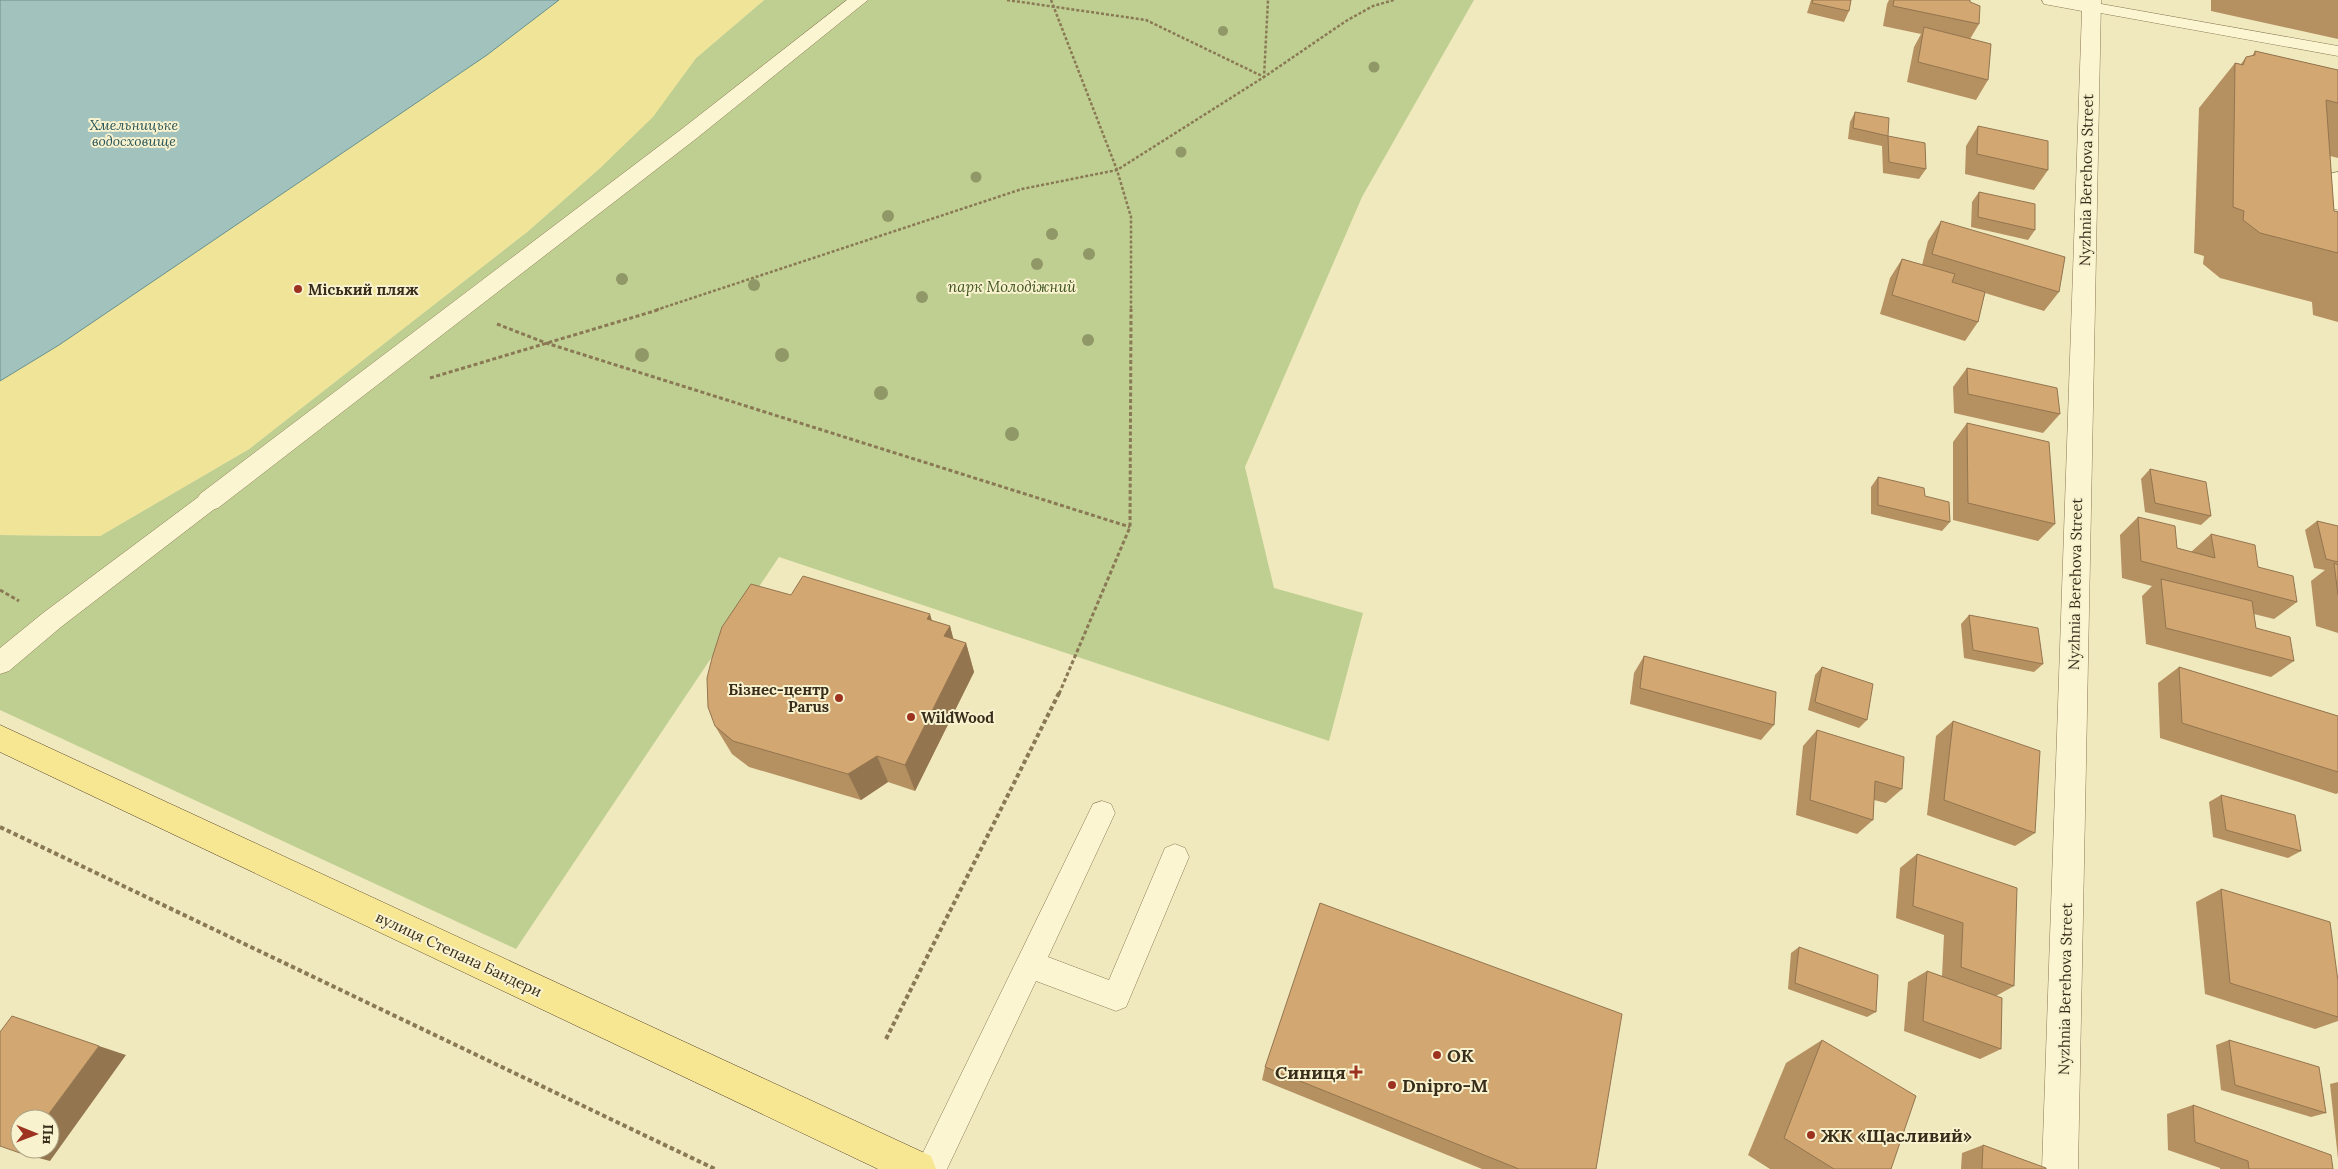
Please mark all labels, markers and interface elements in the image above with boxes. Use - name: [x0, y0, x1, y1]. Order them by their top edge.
- street label: Nyzhnia Berehova Street: [2075, 94, 2097, 266]
- water label: Хмельницьке водосховище: [90, 116, 179, 150]
- park label: парк Молодіжний: [948, 277, 1076, 296]
- place label: Міський пляж: [308, 280, 419, 299]
- marker: Міський пляж: [292, 283, 304, 295]
- street label: Nyzhnia Berehova Street: [2064, 498, 2086, 670]
- place label: Бізнес-центр Parus: [728, 680, 829, 716]
- marker: Бізнес-центр Parus: [833, 692, 845, 704]
- place label: WildWood: [921, 708, 994, 727]
- marker: WildWood: [905, 711, 917, 723]
- street label: Nyzhnia Berehova Street: [2054, 903, 2076, 1075]
- street label: вулиця Степана Бандери: [373, 907, 545, 1001]
- place label: OK: [1447, 1044, 1474, 1067]
- marker: OK: [1431, 1049, 1443, 1061]
- place label: Синиця: [1275, 1061, 1346, 1084]
- marker: Синиця: [1350, 1066, 1362, 1078]
- place label: Dnipro-M: [1402, 1074, 1488, 1097]
- marker: Dnipro-M: [1386, 1079, 1398, 1091]
- north arrow: [10, 1109, 60, 1159]
- text: Пн: [39, 1124, 57, 1145]
- place label: ЖК «Щасливий»: [1821, 1124, 1972, 1147]
- marker: ЖК «Щасливий»: [1805, 1129, 1817, 1141]

